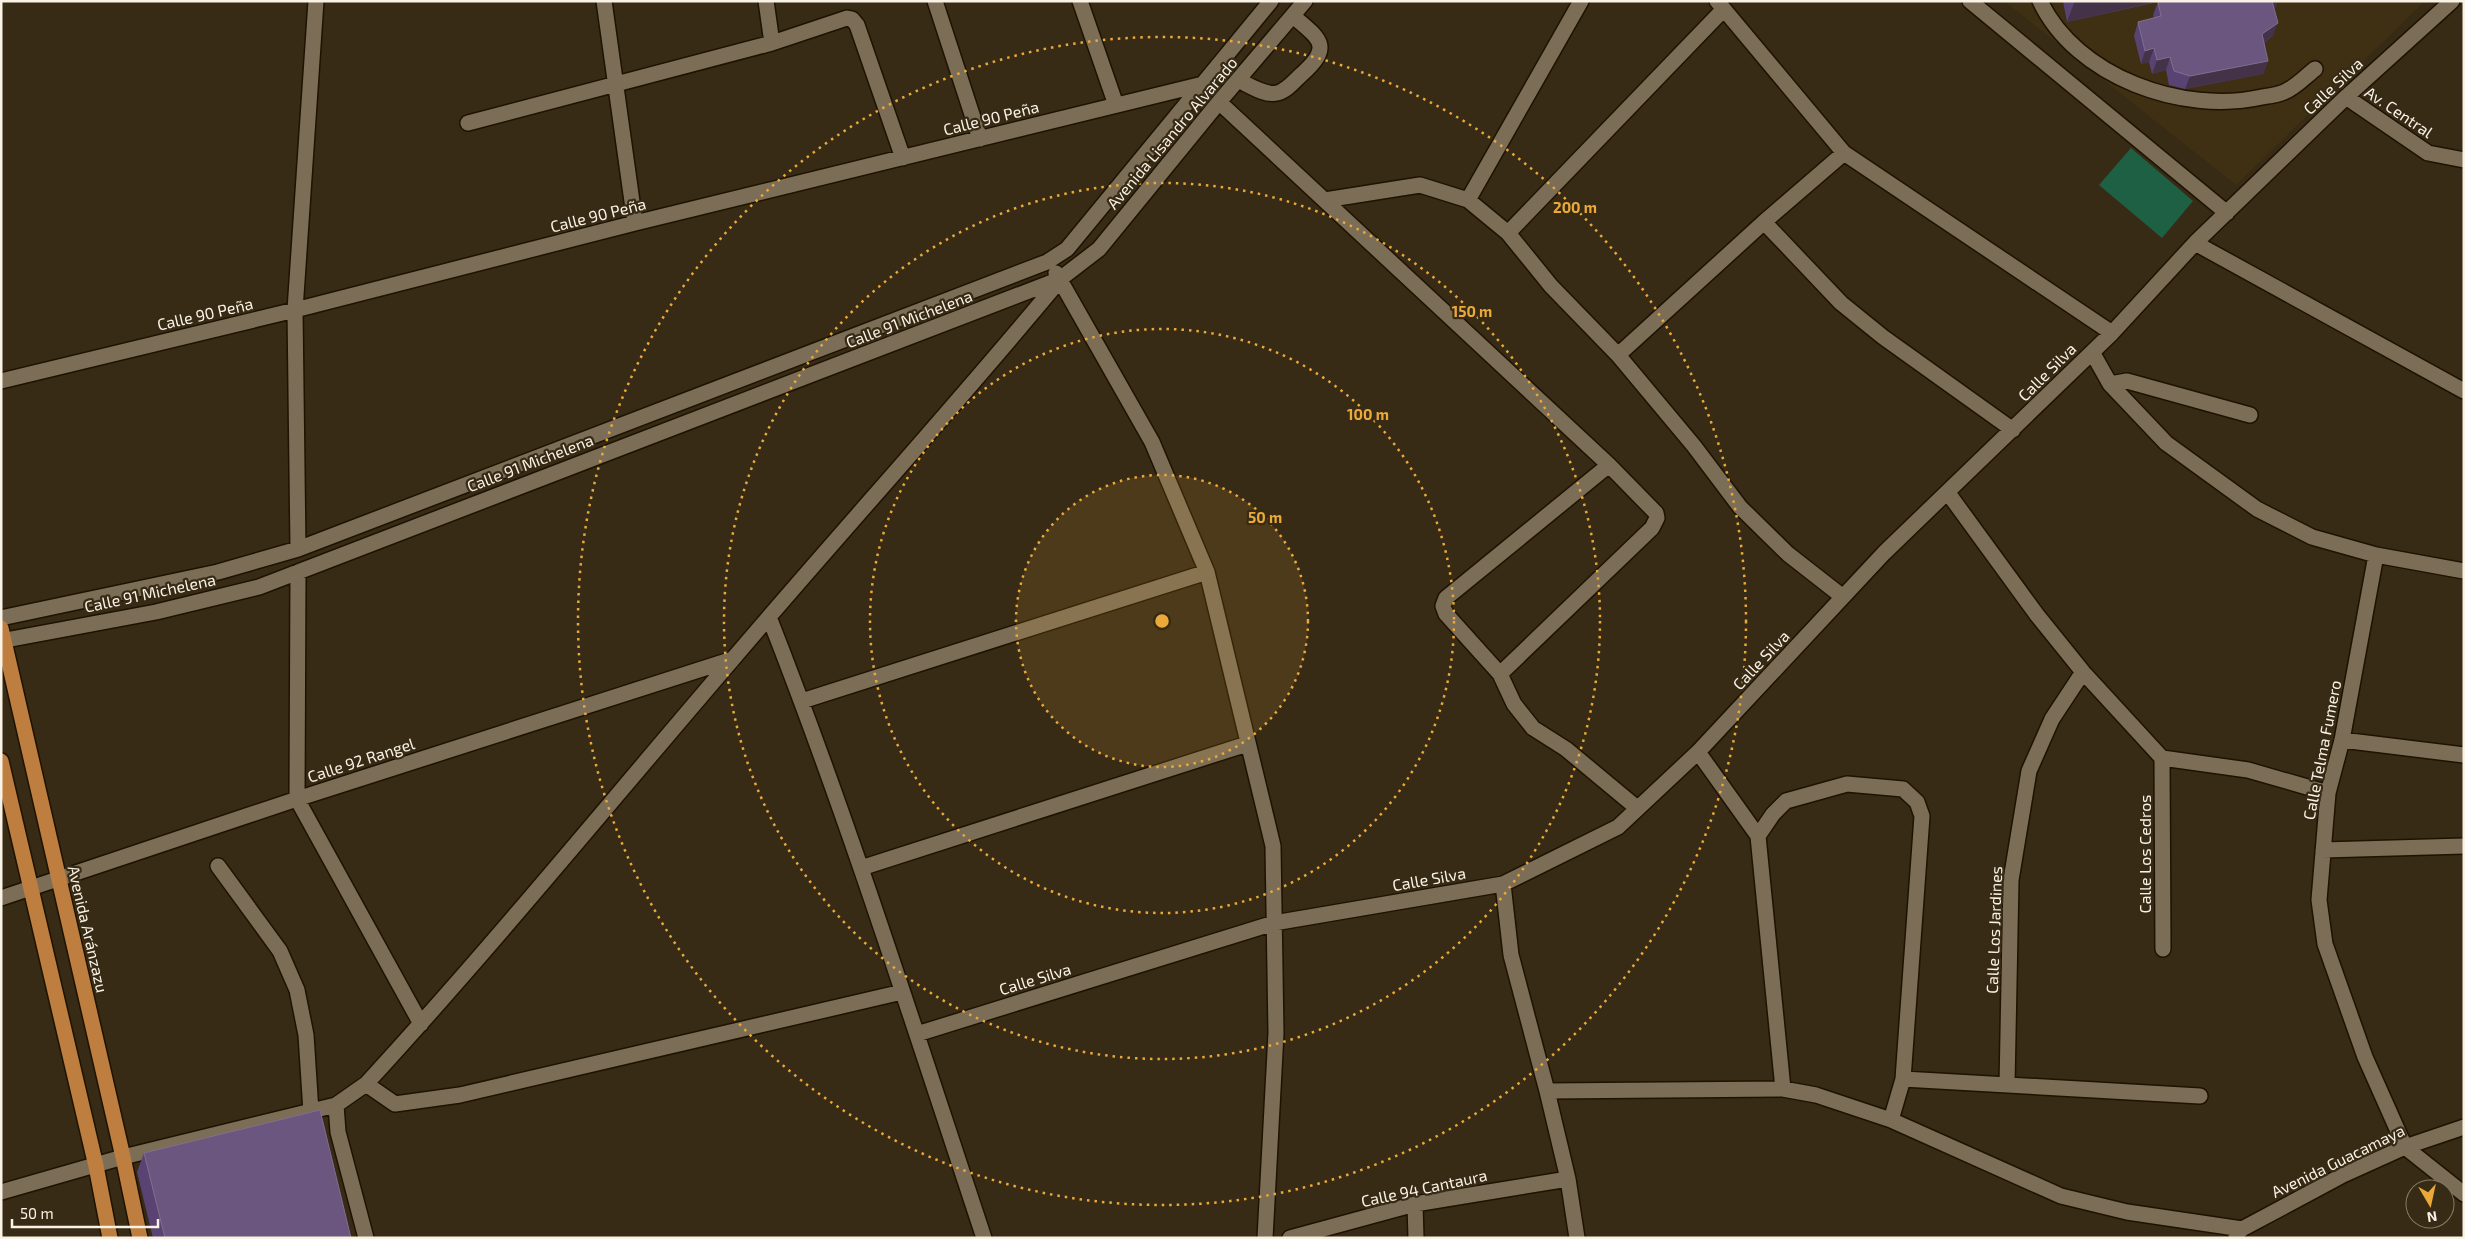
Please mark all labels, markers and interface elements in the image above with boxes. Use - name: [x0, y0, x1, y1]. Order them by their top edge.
- street label: Avenida Lisandro Alvarado: [1102, 53, 1241, 212]
- street label: Calle Silva: [2299, 53, 2366, 118]
- street label: Av. Central: [2362, 82, 2437, 141]
- street label: Calle 90 Peña: [941, 96, 1041, 139]
- street label: Calle 90 Peña: [548, 193, 648, 236]
- text: 200 m: [1553, 198, 1597, 216]
- street label: Calle 91 Michelena: [843, 286, 975, 351]
- street label: Calle 90 Peña: [155, 293, 255, 334]
- text: 150 m: [1452, 302, 1492, 320]
- street label: Calle Silva: [2014, 339, 2080, 405]
- text: 100 m: [1347, 405, 1389, 423]
- street label: Calle 91 Michelena: [464, 430, 596, 495]
- text: 50 m: [1248, 508, 1282, 526]
- street label: Calle 91 Michelena: [82, 569, 217, 616]
- centre of rings: [1153, 612, 1171, 630]
- street label: Calle Silva: [1728, 626, 1793, 693]
- street label: Calle Telma Fumero: [2299, 678, 2344, 821]
- street label: Calle 92 Rangel: [305, 733, 417, 786]
- street label: Calle Los Cedros: [2135, 795, 2154, 913]
- street label: Calle Silva: [1391, 863, 1467, 894]
- street label: Avenida Aránzazu: [65, 864, 112, 994]
- street label: Calle Los Jardines: [1982, 866, 2005, 994]
- street label: Calle Silva: [997, 959, 1073, 998]
- street label: Avenida Guacamaya: [2268, 1120, 2408, 1201]
- street label: Calle 94 Cantaura: [1359, 1165, 1489, 1210]
- north arrow: [2405, 1179, 2455, 1229]
- scale bar: [12, 1196, 159, 1228]
- text: 50 m: [20, 1204, 54, 1222]
- text: N: [2426, 1208, 2438, 1227]

